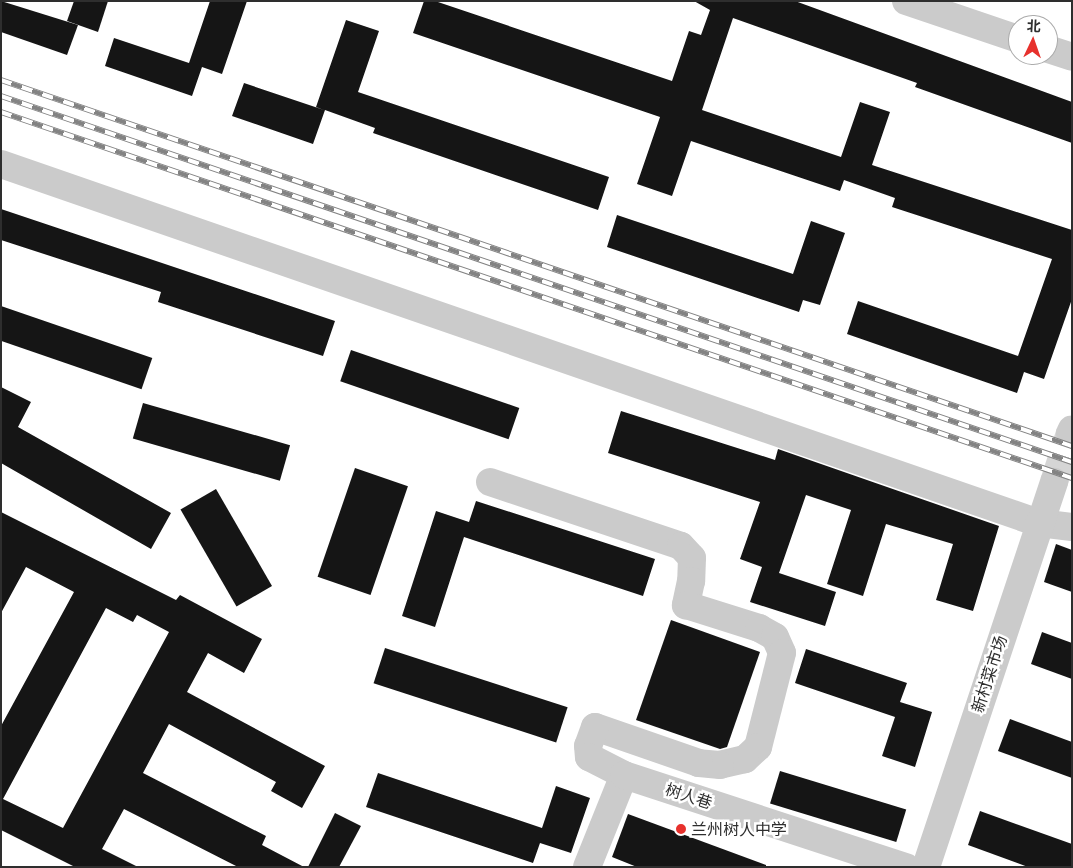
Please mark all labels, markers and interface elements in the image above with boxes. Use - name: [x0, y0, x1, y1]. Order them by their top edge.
- north arrow: [1008, 15, 1058, 65]
- text: 北: [1026, 18, 1041, 34]
- street label: 新村菜市场: [968, 633, 1010, 715]
- street label: 树人巷: [663, 779, 715, 813]
- place label: 兰州树人中学: [691, 819, 787, 839]
- marker: 兰州树人中学: [675, 823, 687, 835]

